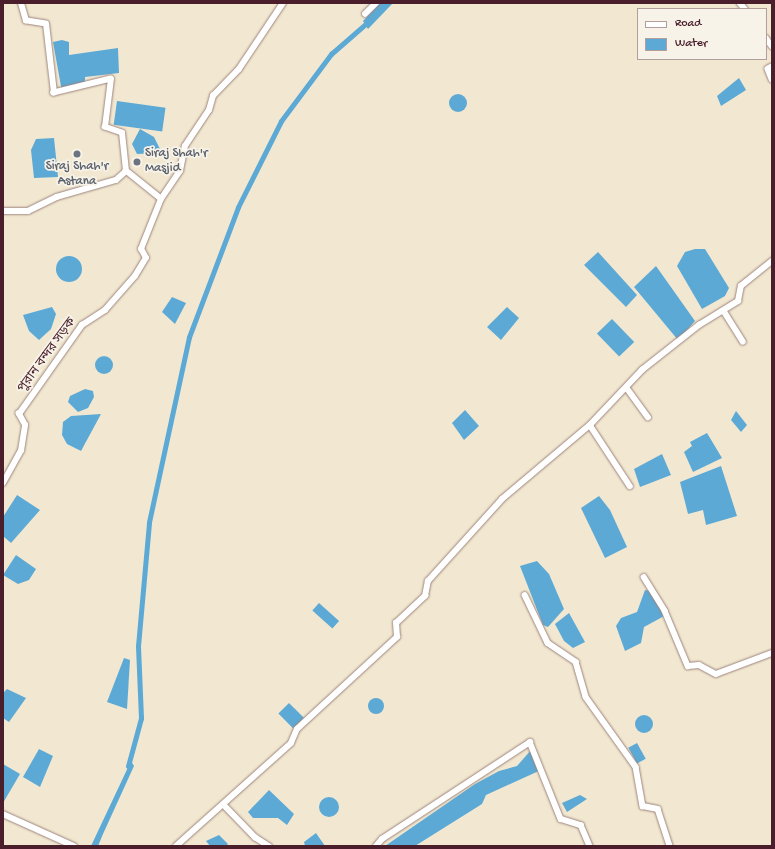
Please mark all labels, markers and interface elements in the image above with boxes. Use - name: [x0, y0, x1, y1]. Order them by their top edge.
- legend: [637, 8, 767, 60]
- text: Road: [675, 17, 701, 31]
- text: Water: [675, 37, 707, 51]
- place label: Siraj Shah'r Masjid: [145, 147, 208, 178]
- marker: Siraj Shah'r Astana: [72, 149, 82, 159]
- marker: Siraj Shah'r Masjid: [132, 157, 142, 167]
- place label: Siraj Shah'r Astana: [46, 160, 108, 191]
- street label: পুরান বন্দর সড়ক: [16, 315, 80, 397]

